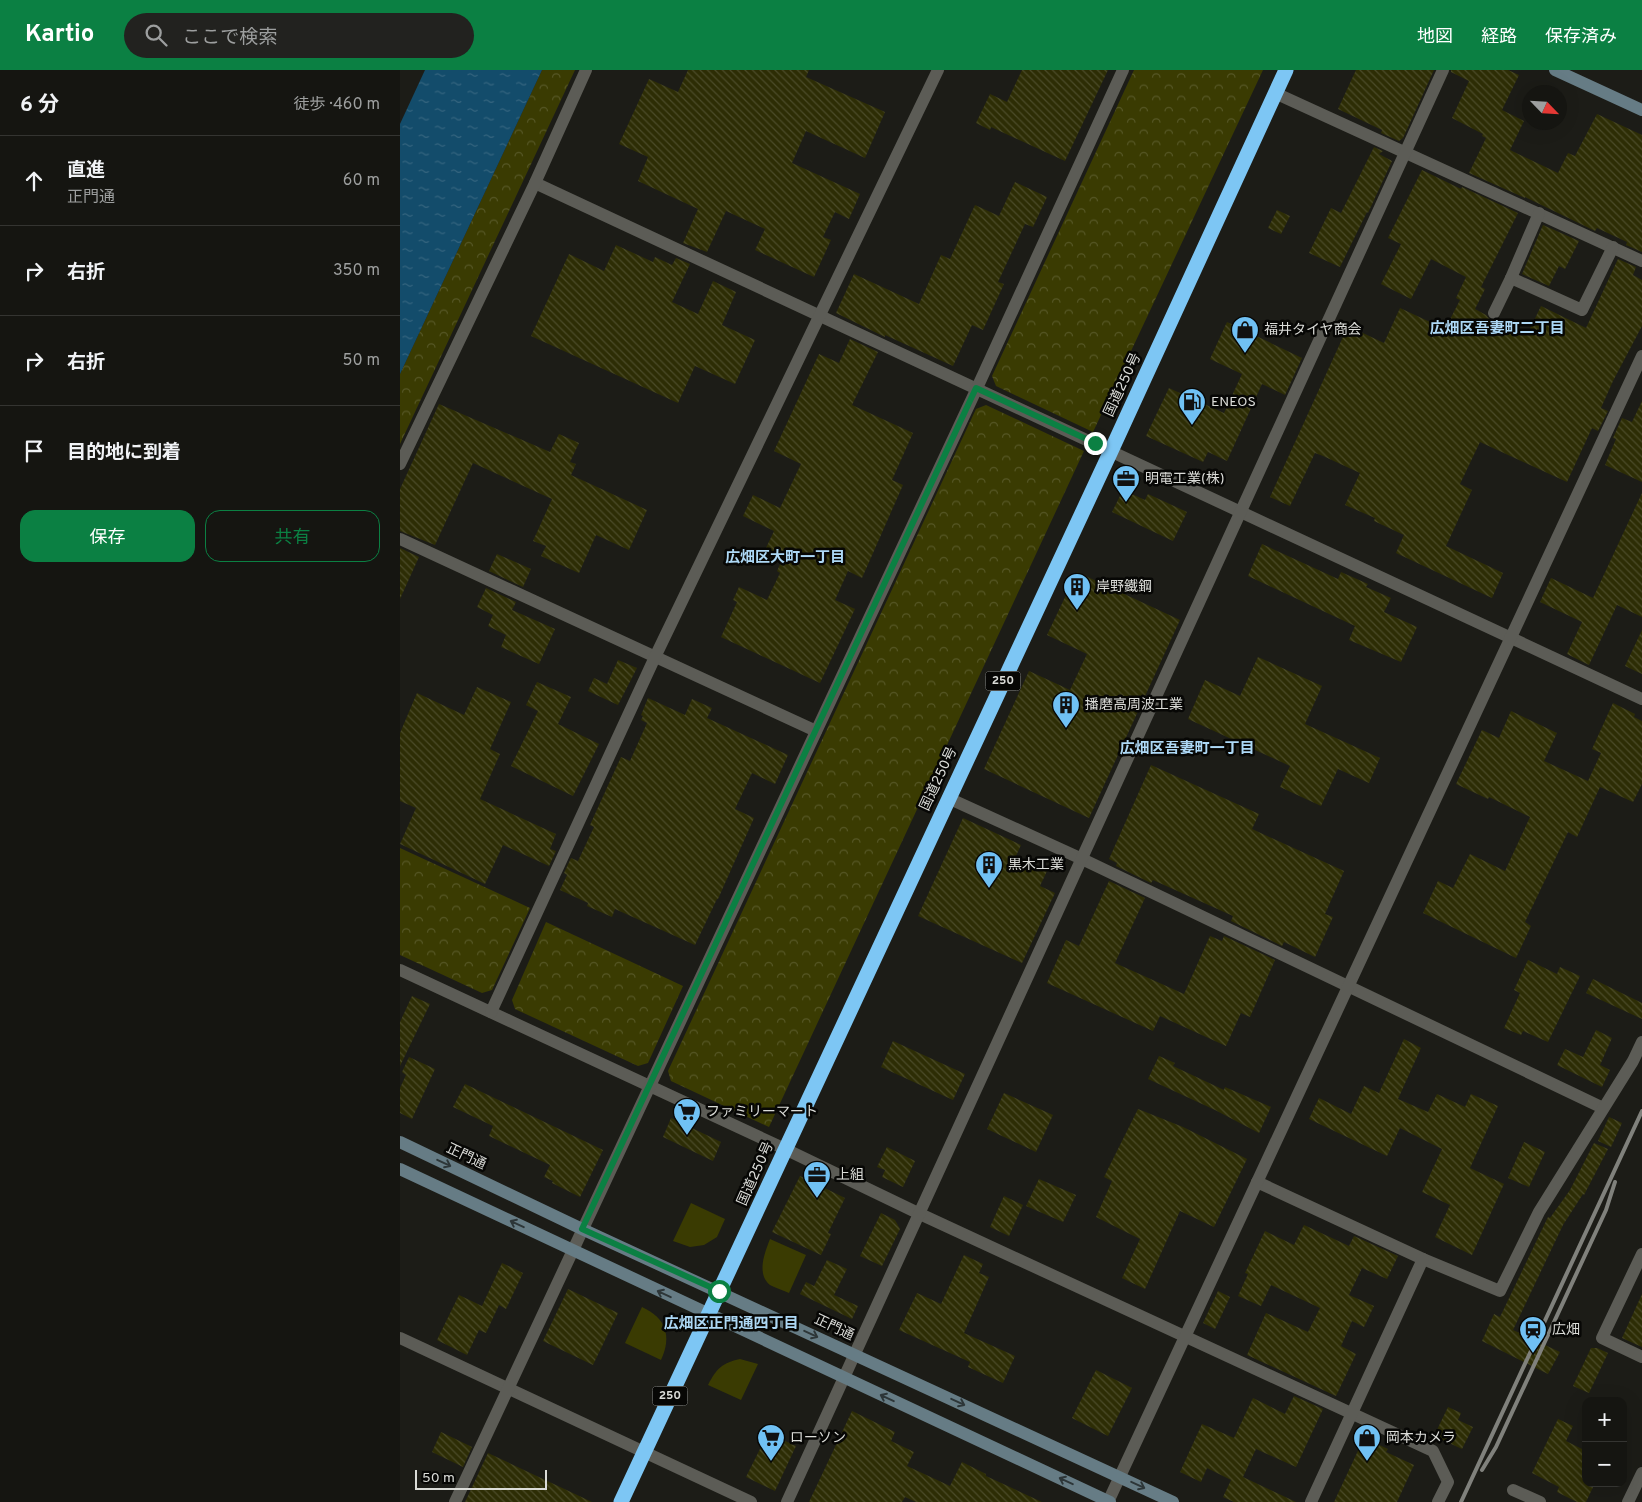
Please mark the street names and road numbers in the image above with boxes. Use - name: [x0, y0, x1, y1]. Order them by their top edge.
- street label: 国道250号: [1101, 350, 1145, 420]
- road number: 250: [986, 672, 1020, 690]
- street label: 国道250号: [917, 744, 961, 814]
- street label: 国道250号: [734, 1139, 778, 1209]
- street label: 正門通: [443, 1140, 489, 1174]
- street label: 正門通: [811, 1311, 857, 1345]
- road number: 250: [652, 1386, 688, 1405]

